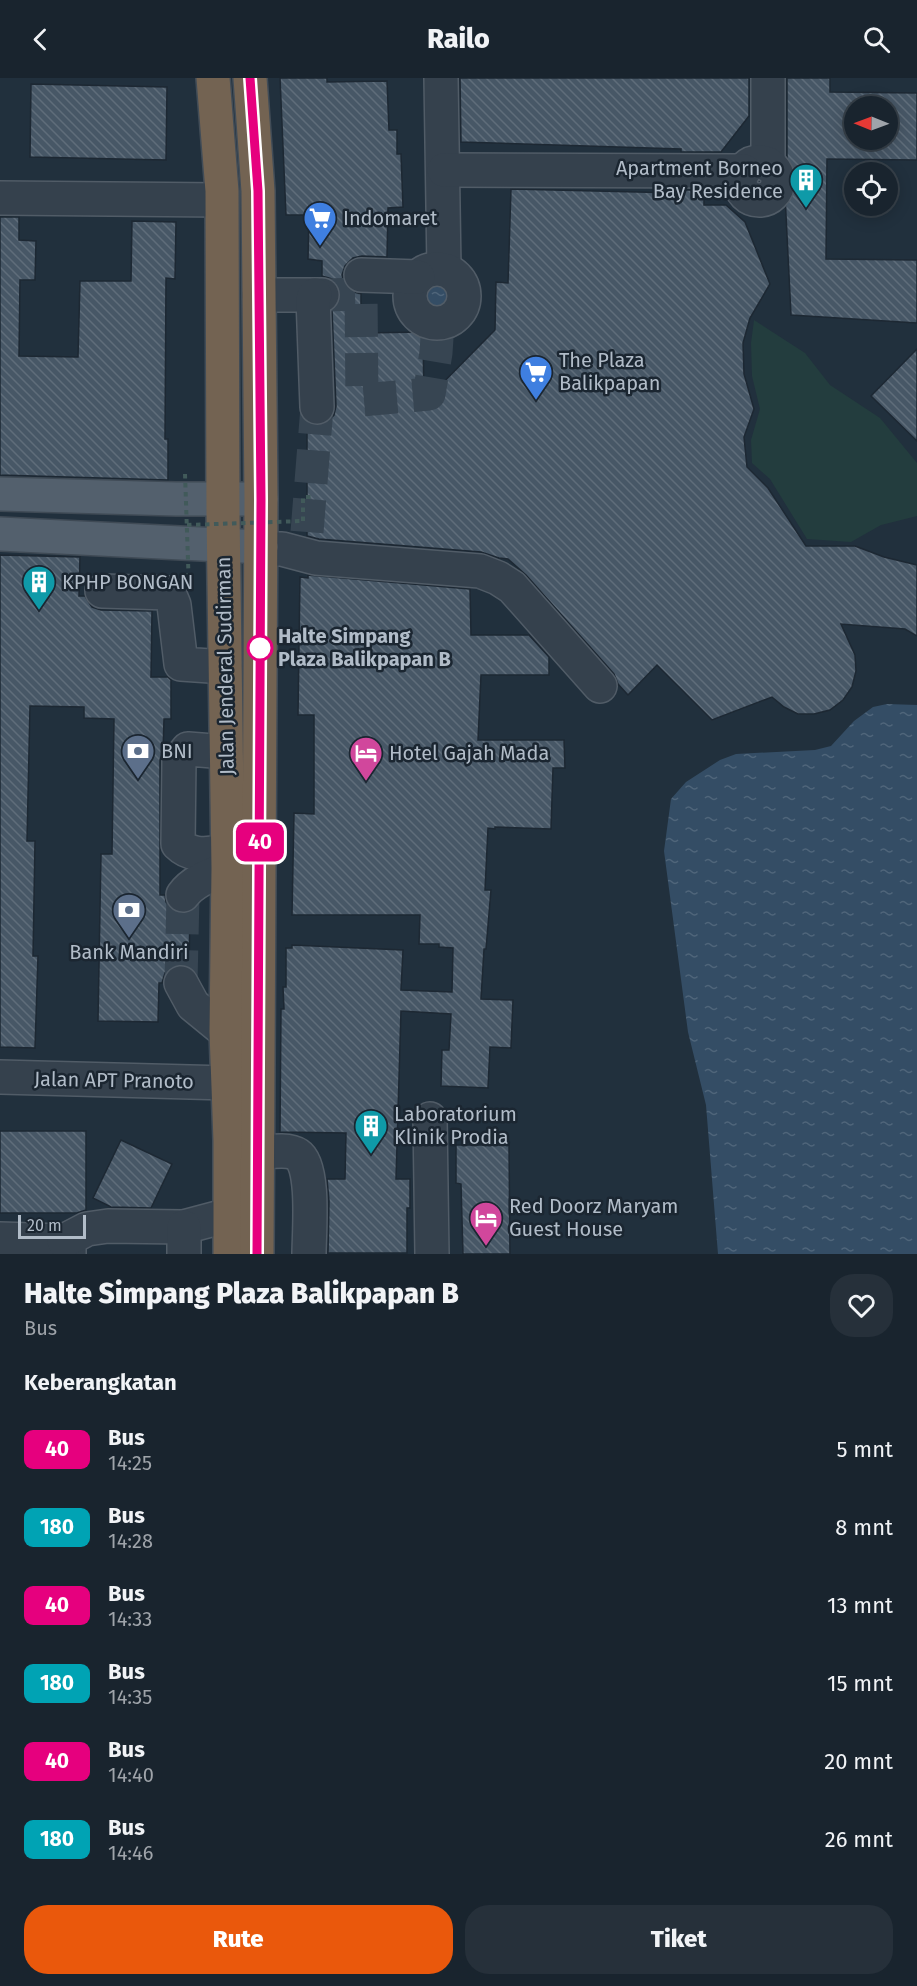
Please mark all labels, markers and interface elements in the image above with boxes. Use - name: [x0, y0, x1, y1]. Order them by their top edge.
- icon: back: [24, 23, 57, 56]
- text: Railo: [427, 23, 490, 55]
- icon: search: [860, 23, 893, 56]
- north arrow: [844, 96, 898, 150]
- map controls: [844, 96, 898, 216]
- place label: Apartment Borneo Bay Residence: [616, 156, 783, 203]
- building icon: Apartment Borneo Bay Residence: [788, 162, 824, 209]
- button: locate: [844, 162, 898, 216]
- supermarket icon: Indomaret: [302, 200, 338, 247]
- place label: Indomaret: [343, 206, 438, 230]
- place label: The Plaza Balikpapan: [559, 348, 660, 395]
- supermarket icon: The Plaza Balikpapan: [518, 354, 554, 401]
- street label: Jalan Jenderal Sudirman: [211, 557, 239, 775]
- building icon: KPHP BONGAN: [21, 564, 57, 611]
- place label: KPHP BONGAN: [62, 570, 193, 594]
- place label: Halte Simpang Plaza Balikpapan B: [278, 624, 451, 671]
- marker: Halte Simpang Plaza Balikpapan B: [247, 635, 273, 661]
- bank icon: BNI: [120, 733, 156, 780]
- hotel icon: Hotel Gajah Mada: [348, 735, 384, 782]
- place label: BNI: [161, 739, 193, 763]
- place label: Hotel Gajah Mada: [389, 741, 549, 765]
- line badge: 40: [233, 822, 287, 861]
- text: 40: [248, 829, 272, 855]
- bank icon: Bank Mandiri: [111, 892, 147, 939]
- place label: Bank Mandiri: [69, 940, 189, 964]
- street label: Jalan APT Pranoto: [34, 1067, 194, 1093]
- place label: Laboratorium Klinik Prodia: [394, 1102, 517, 1149]
- building icon: Laboratorium Klinik Prodia: [353, 1108, 389, 1155]
- place label: Red Doorz Maryam Guest House: [509, 1194, 678, 1241]
- hotel icon: Red Doorz Maryam Guest House: [468, 1200, 504, 1247]
- scale bar: [18, 1212, 86, 1240]
- text: 20 m: [27, 1216, 62, 1235]
- button: heart: [830, 1274, 893, 1337]
- text: Halte Simpang Plaza Balikpapan B: [24, 1277, 459, 1310]
- text: Bus: [24, 1316, 57, 1340]
- text: Keberangkatan: [24, 1369, 177, 1396]
- text: Bus: [108, 1424, 145, 1451]
- text: 40: [45, 1436, 69, 1462]
- text: 5 mnt: [836, 1436, 893, 1463]
- text: 14:25: [108, 1451, 152, 1475]
- text: Bus: [108, 1502, 145, 1529]
- text: 180: [40, 1514, 74, 1540]
- text: 8 mnt: [835, 1514, 893, 1541]
- text: 14:28: [108, 1529, 153, 1553]
- text: Bus: [108, 1580, 145, 1607]
- text: 40: [45, 1592, 69, 1618]
- text: 13 mnt: [827, 1592, 893, 1619]
- text: 14:33: [108, 1607, 152, 1631]
- text: Bus: [108, 1658, 145, 1685]
- text: 180: [40, 1670, 74, 1696]
- text: 15 mnt: [827, 1670, 893, 1697]
- text: 14:35: [108, 1685, 152, 1709]
- text: Bus: [108, 1736, 145, 1763]
- text: 40: [45, 1748, 69, 1774]
- text: 20 mnt: [824, 1748, 893, 1775]
- text: 14:40: [108, 1763, 154, 1787]
- text: Bus: [108, 1814, 145, 1841]
- text: 180: [40, 1826, 74, 1852]
- text: 26 mnt: [825, 1826, 893, 1853]
- text: 14:46: [108, 1841, 153, 1865]
- button: Rute: [24, 1905, 453, 1974]
- button: Tiket: [465, 1905, 893, 1974]

